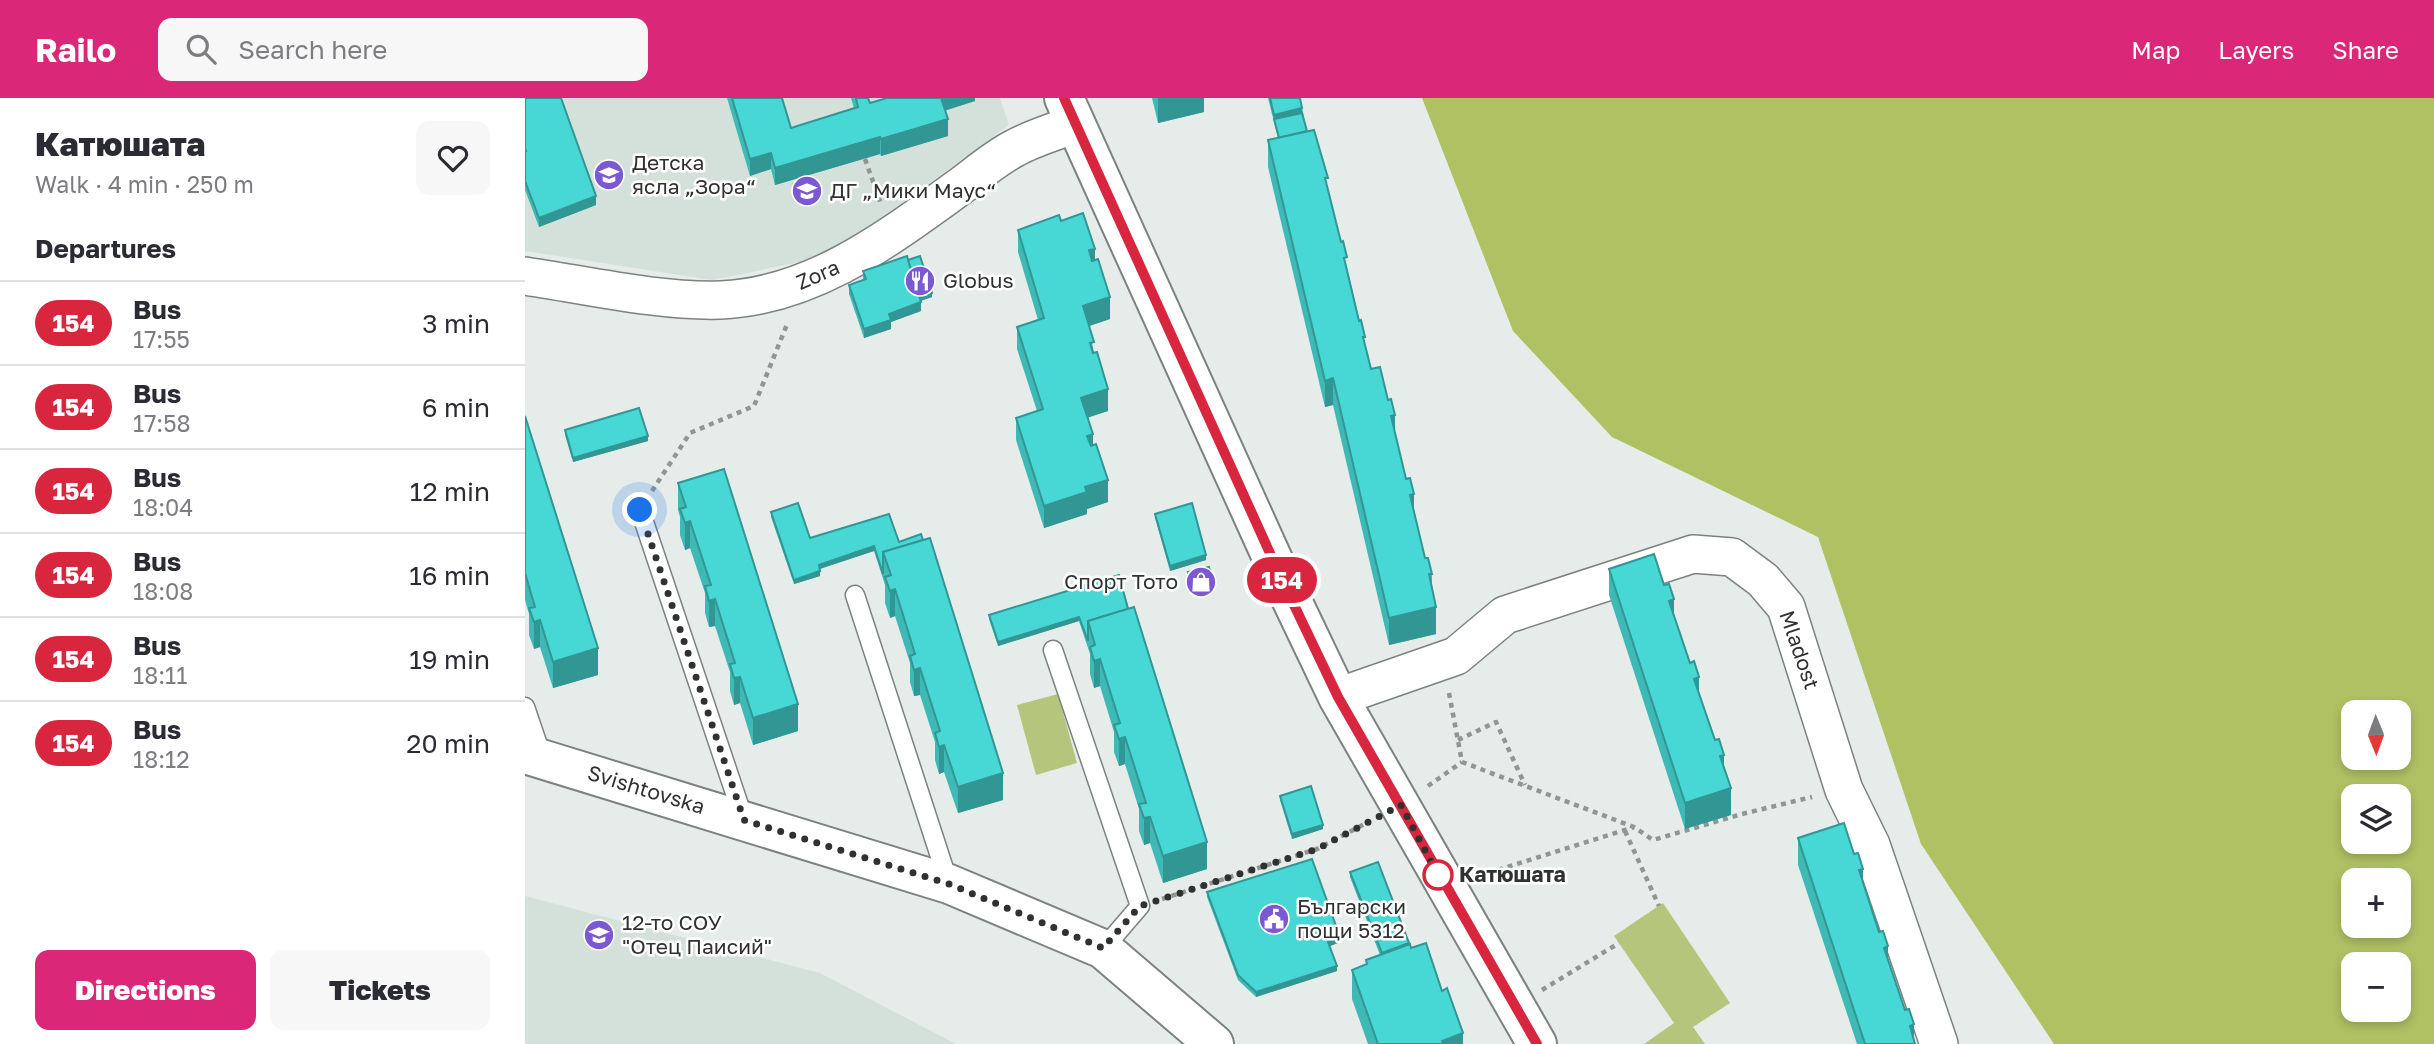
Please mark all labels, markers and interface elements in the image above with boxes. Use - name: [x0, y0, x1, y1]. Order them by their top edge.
- search box: [158, 18, 648, 81]
- text: Railo: [35, 30, 116, 69]
- icon: search: [182, 30, 220, 68]
- text: Search here: [238, 34, 387, 65]
- text: Map: [2131, 35, 2180, 64]
- text: Layers: [2218, 35, 2294, 64]
- text: Share: [2332, 35, 2399, 64]
- button: heart: [416, 121, 490, 195]
- text: Катюшата: [35, 124, 205, 163]
- place label: Детска ясла „Зора“: [632, 149, 756, 199]
- school or university icon: Детска ясла „Зора“: [592, 158, 626, 192]
- text: Walk · 4 min · 250 m: [35, 170, 254, 198]
- school or university icon: ДГ „Мики Маус“: [790, 174, 824, 208]
- place label: ДГ „Мики Маус“: [830, 177, 996, 203]
- text: Departures: [35, 233, 176, 264]
- street label: Zora: [792, 253, 843, 295]
- restaurant icon: Globus: [903, 264, 937, 298]
- place label: Globus: [943, 267, 1014, 293]
- text: Bus: [133, 294, 181, 325]
- text: 154: [53, 308, 95, 337]
- text: 3 min: [422, 308, 490, 339]
- text: 17:55: [133, 325, 190, 353]
- text: Bus: [133, 378, 181, 409]
- text: 154: [53, 392, 95, 421]
- text: 6 min: [422, 392, 490, 423]
- text: 17:58: [133, 409, 191, 437]
- text: Bus: [133, 462, 181, 493]
- text: 154: [53, 476, 95, 505]
- text: 12 min: [410, 476, 490, 507]
- your location: [622, 492, 657, 527]
- text: 18:04: [133, 493, 193, 521]
- text: Bus: [133, 546, 181, 577]
- line badge: 154: [1242, 557, 1322, 603]
- text: 154: [53, 560, 95, 589]
- text: 16 min: [409, 560, 490, 591]
- shop icon: Спорт Тото: [1184, 565, 1218, 599]
- text: 154: [1261, 565, 1303, 594]
- place label: Спорт Тото: [1064, 568, 1178, 594]
- text: 18:08: [133, 577, 193, 605]
- street label: Mladost: [1774, 607, 1826, 693]
- text: Bus: [133, 630, 181, 661]
- text: 154: [53, 644, 95, 673]
- text: 19 min: [409, 644, 490, 675]
- text: 18:11: [133, 661, 187, 689]
- north arrow: [2341, 700, 2411, 770]
- map controls: [2341, 700, 2411, 1022]
- text: Bus: [133, 714, 181, 745]
- text: 154: [53, 728, 95, 757]
- text: 20 min: [406, 728, 490, 759]
- text: 18:12: [133, 745, 190, 773]
- street label: Svishtovska: [584, 759, 708, 819]
- button: layers: [2341, 784, 2411, 854]
- marker: Катюшата: [1423, 860, 1453, 890]
- place label: Катюшата: [1459, 861, 1566, 887]
- button: +: [2341, 868, 2411, 938]
- place label: Български пощи 5312: [1297, 893, 1406, 943]
- public building icon: Български пощи 5312: [1257, 902, 1291, 936]
- place label: 12-то СОУ "Отец Паисий": [622, 909, 772, 959]
- school or university icon: 12-то СОУ "Отец Паисий": [582, 918, 616, 952]
- button: Directions: [35, 950, 256, 1030]
- button: Tickets: [270, 950, 490, 1030]
- button: −: [2341, 952, 2411, 1022]

